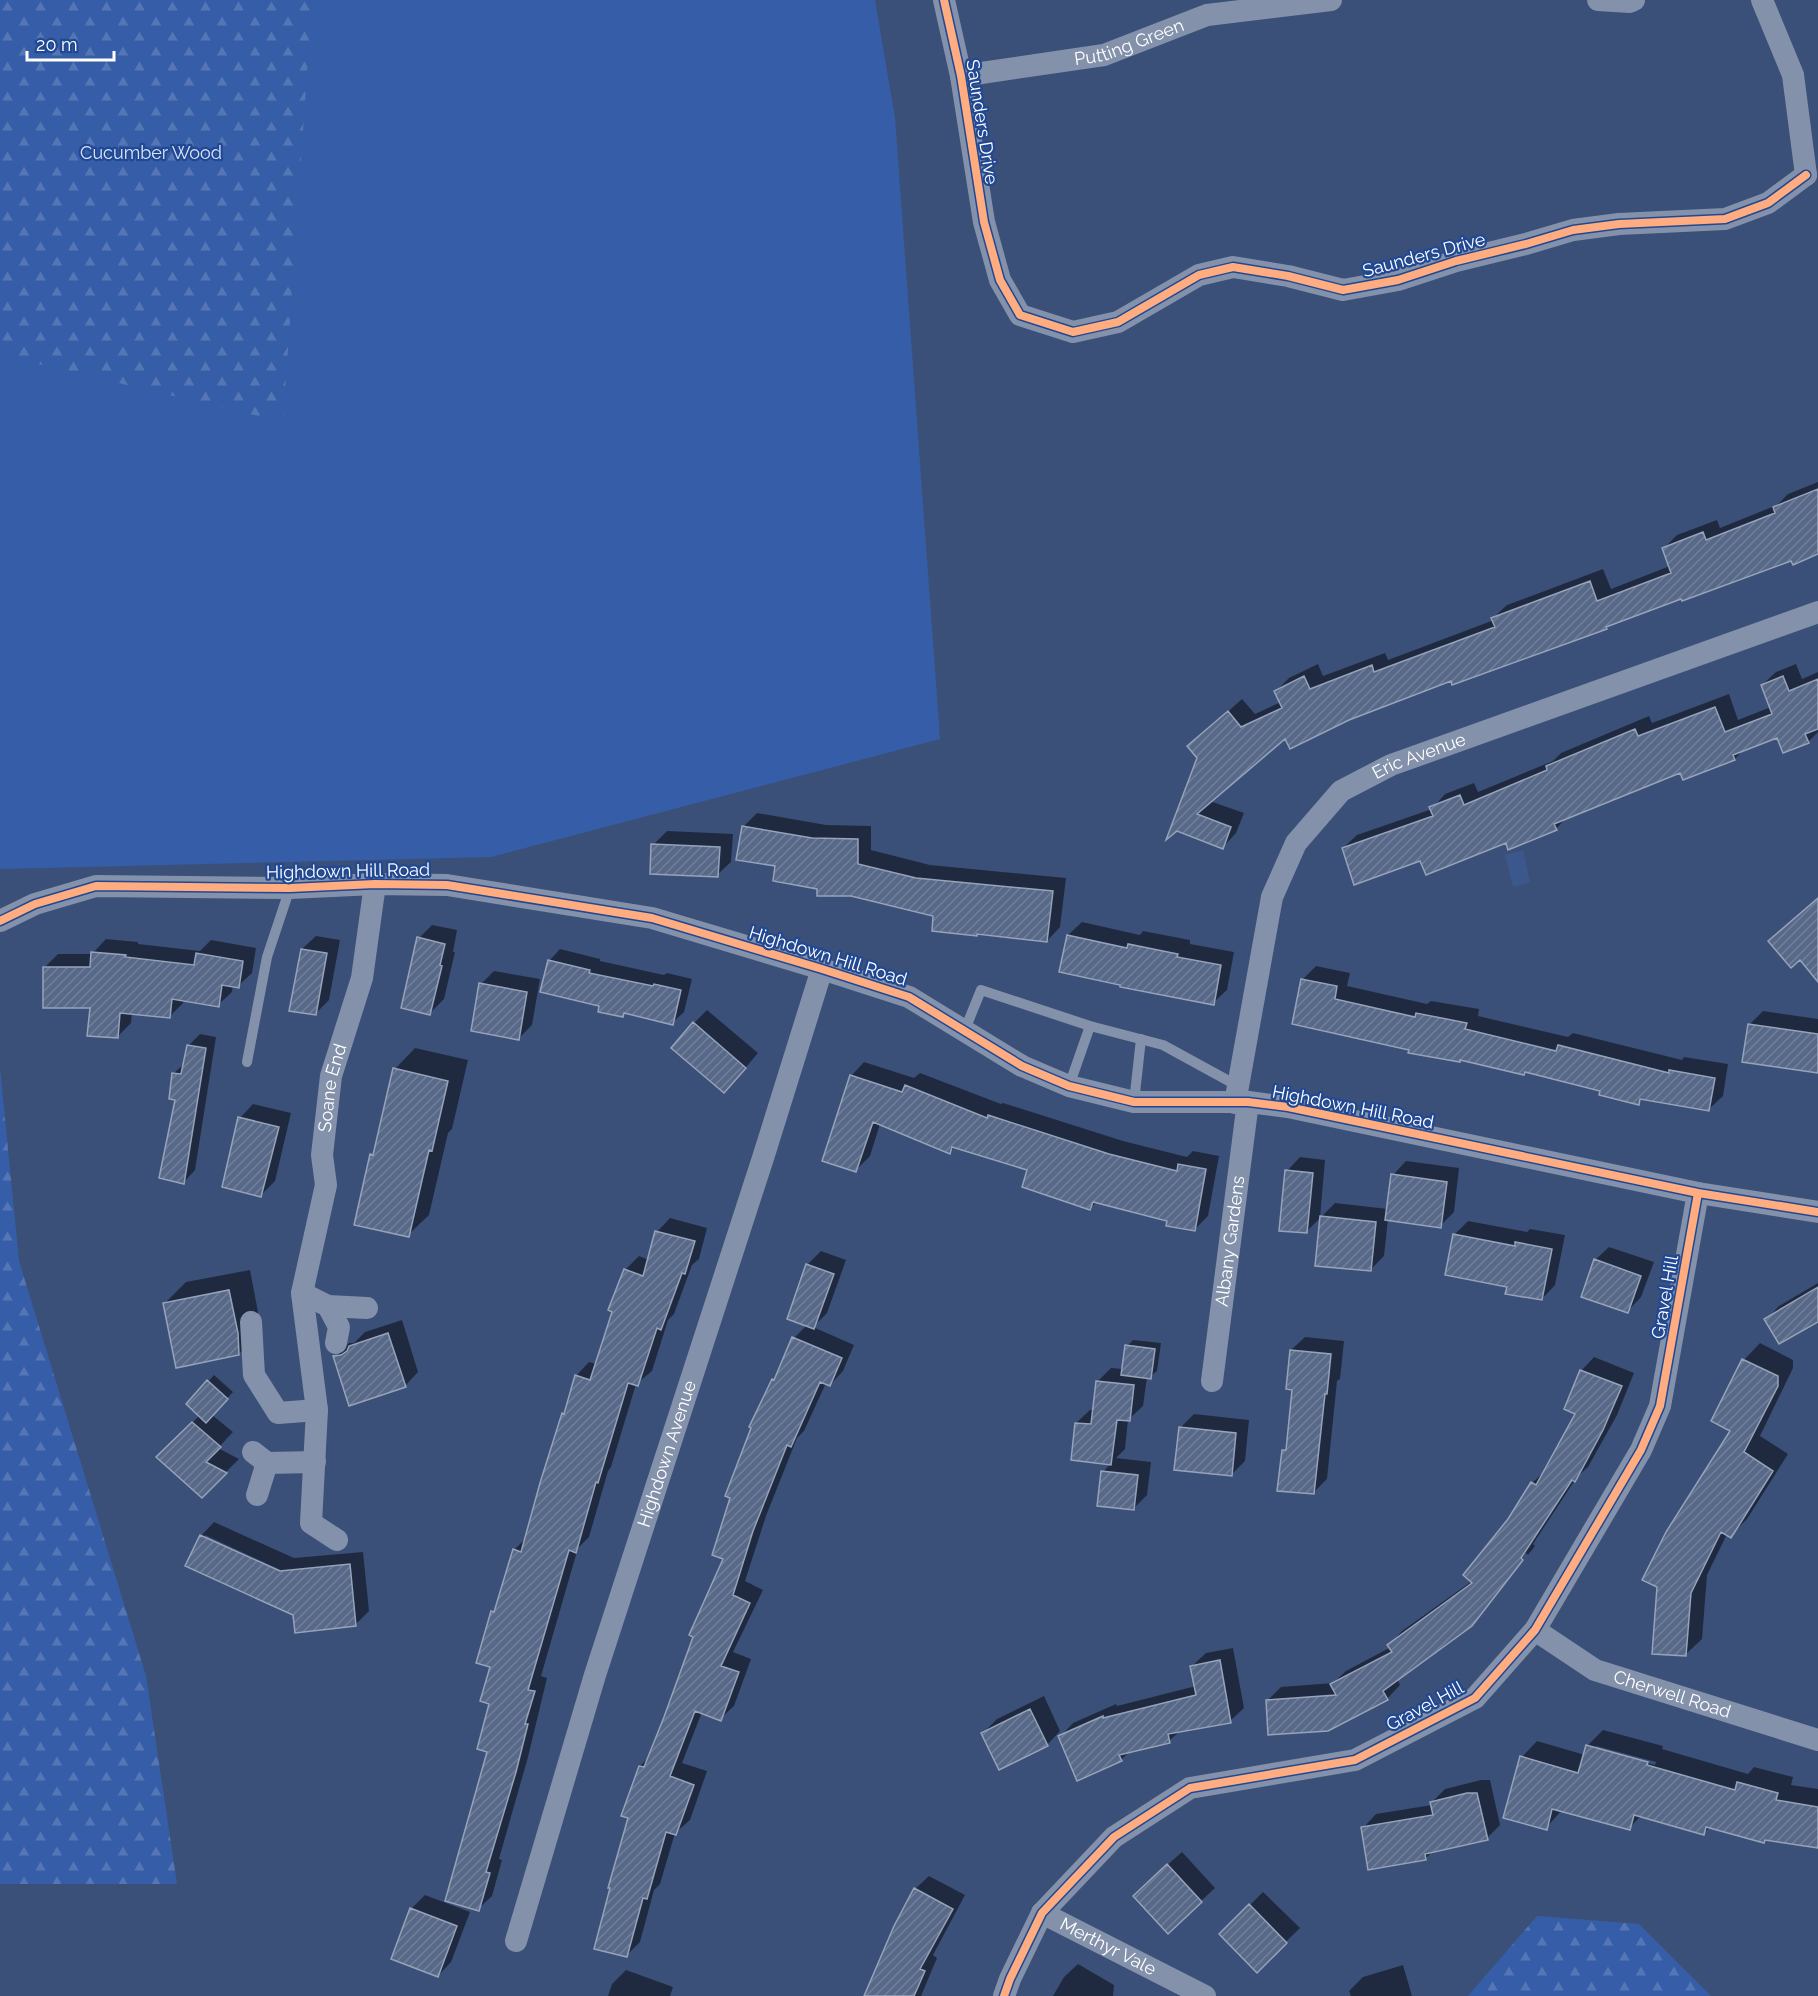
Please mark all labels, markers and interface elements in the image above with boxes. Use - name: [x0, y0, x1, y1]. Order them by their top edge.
- street label: Putting Green: [1073, 14, 1187, 69]
- scale bar: [27, 24, 114, 62]
- text: 20 m: [36, 34, 78, 55]
- street label: Saunders Drive: [962, 58, 1003, 186]
- park label: Cucumber Wood: [80, 142, 222, 163]
- street label: Saunders Drive: [1360, 228, 1488, 281]
- street label: Eric Avenue: [1368, 728, 1469, 783]
- street label: Highdown Hill Road: [266, 859, 430, 882]
- street label: Highdown Hill Road: [746, 921, 910, 990]
- street label: Soane End: [314, 1041, 351, 1133]
- street label: Highdown Hill Road: [1270, 1081, 1436, 1132]
- street label: Albany Gardens: [1211, 1174, 1248, 1308]
- street label: Gravel Hill: [1647, 1253, 1682, 1340]
- street label: Highdown Avenue: [633, 1377, 700, 1530]
- street label: Cherwell Road: [1611, 1666, 1734, 1722]
- street label: Gravel Hill: [1383, 1676, 1467, 1735]
- street label: Merthyr Vale: [1057, 1913, 1160, 1980]

